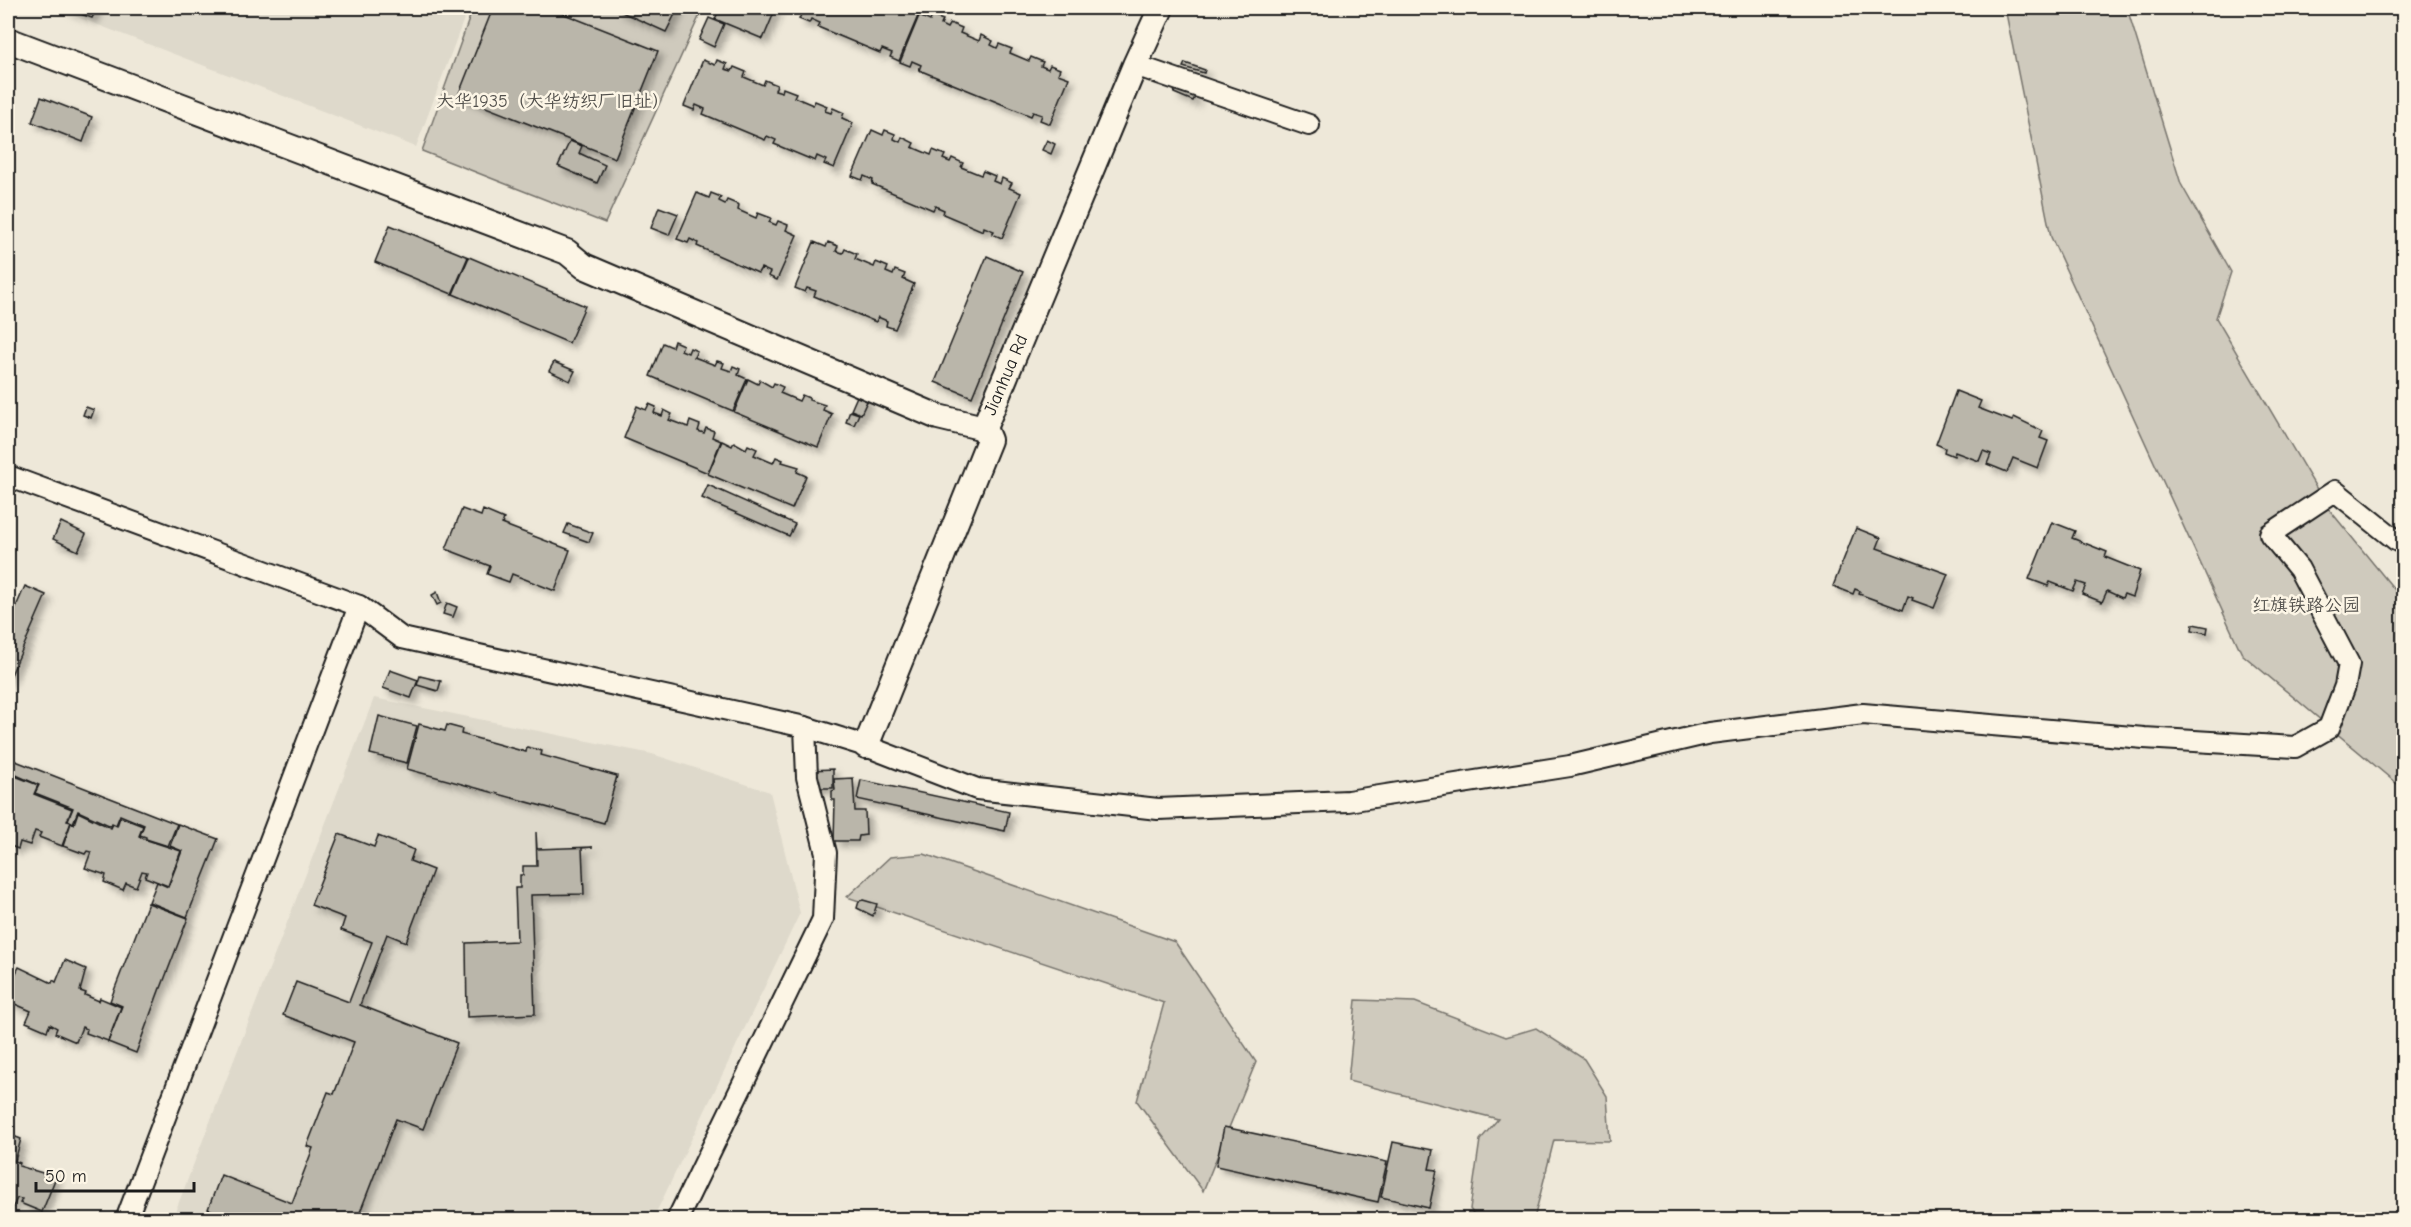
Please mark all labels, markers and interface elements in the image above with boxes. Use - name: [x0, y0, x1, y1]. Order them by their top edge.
- park label: 大华1935（大华纺织厂旧址）: [436, 91, 670, 112]
- street label: Jianhua Rd: [980, 331, 1032, 419]
- park label: 红旗铁路公园: [2252, 595, 2360, 616]
- scale bar: [36, 1155, 194, 1193]
- text: 50 m: [45, 1166, 87, 1187]

